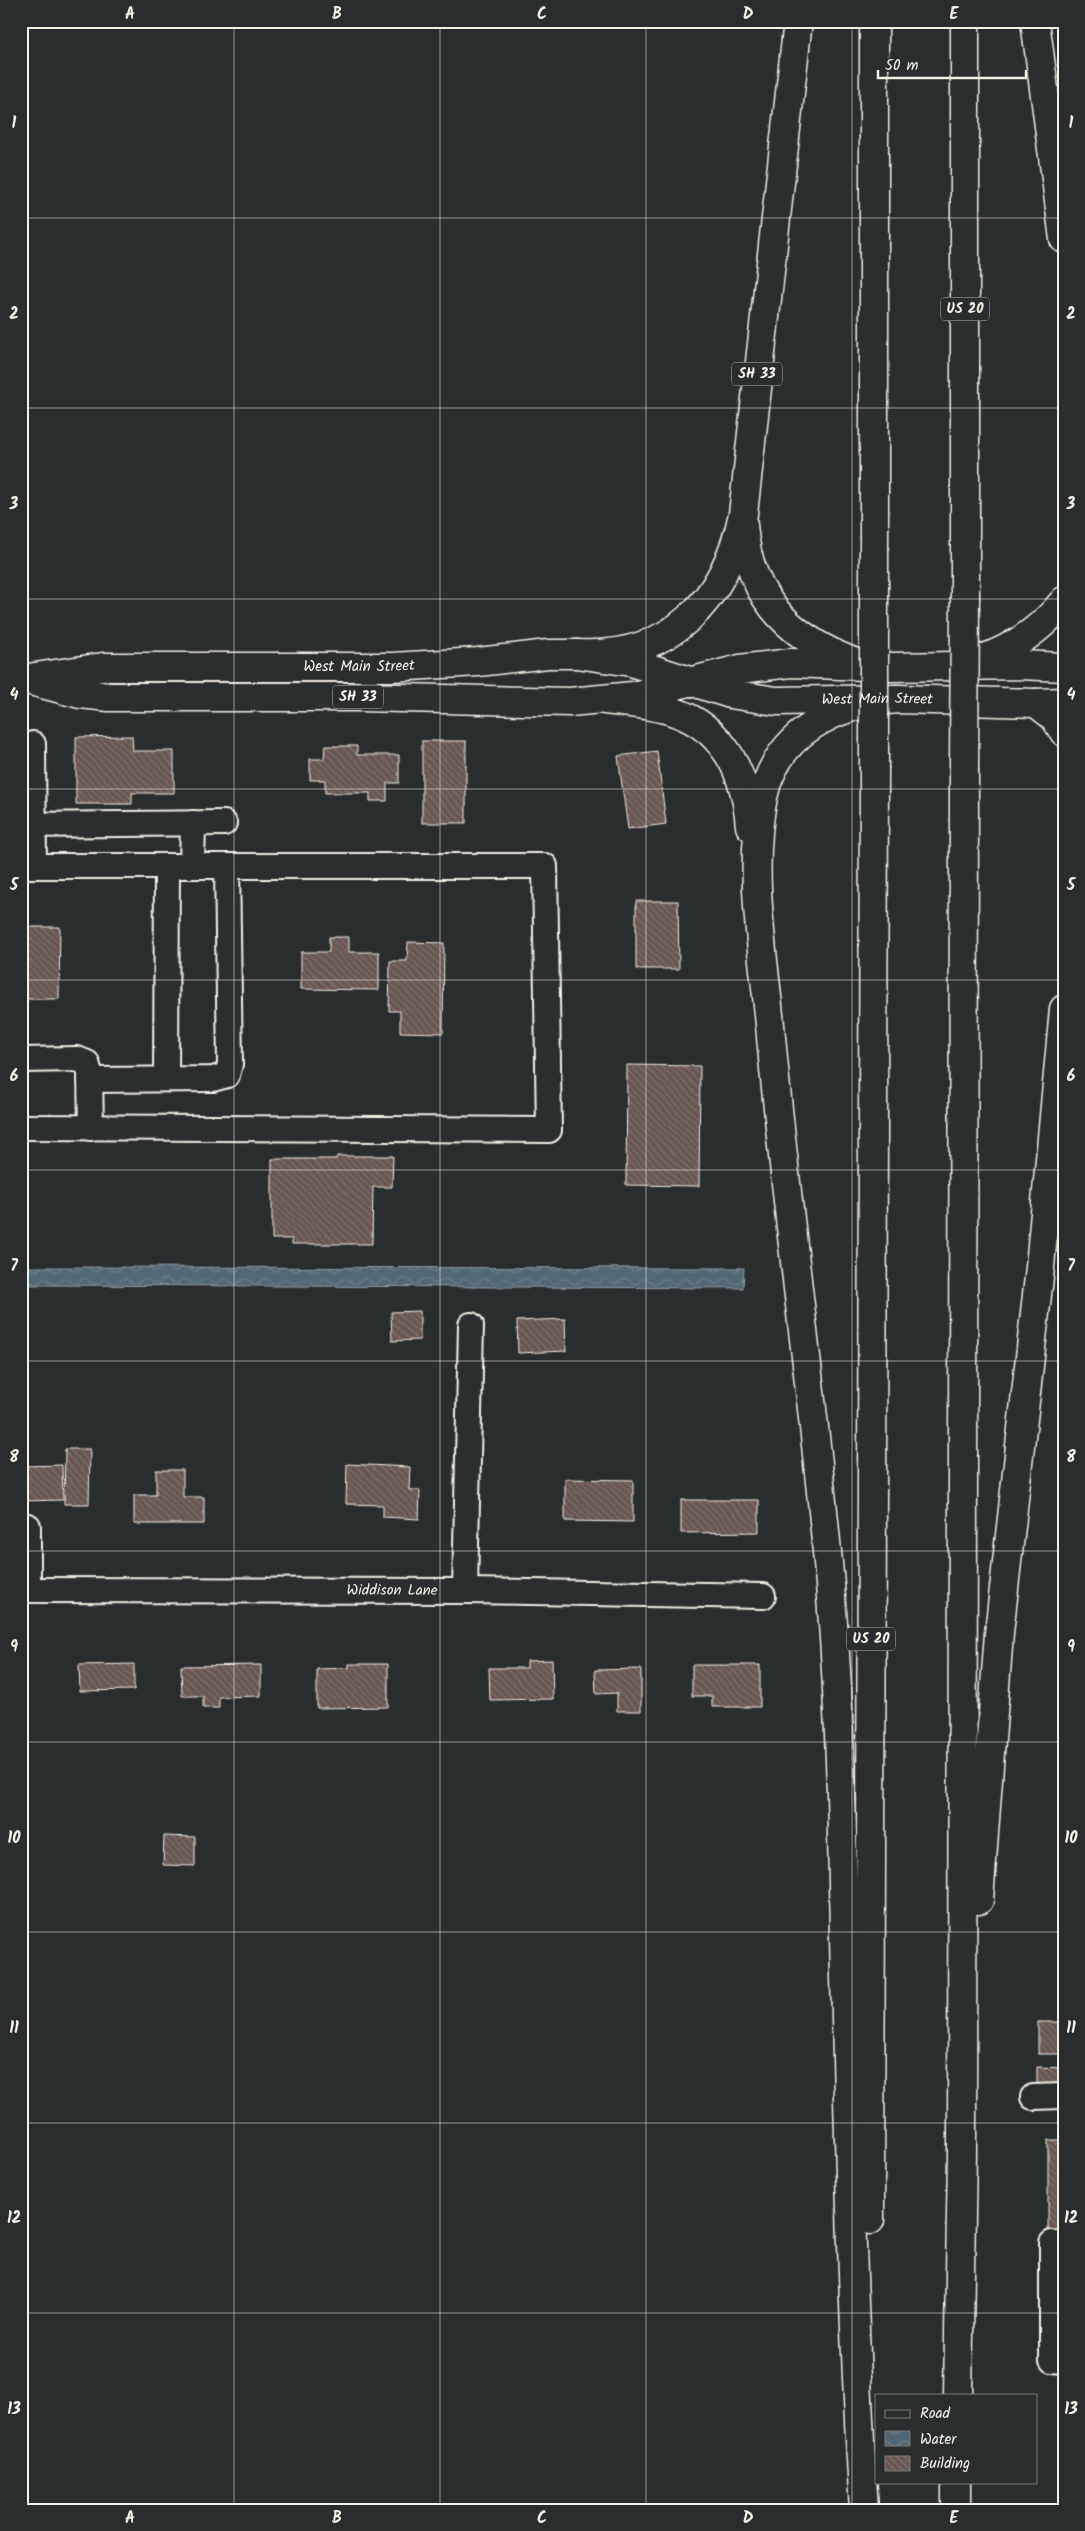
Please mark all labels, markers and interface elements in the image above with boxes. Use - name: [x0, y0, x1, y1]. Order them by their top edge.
- text: A: [125, 2, 135, 27]
- text: B: [332, 2, 342, 27]
- text: C: [537, 2, 547, 27]
- text: D: [743, 2, 754, 27]
- text: E: [950, 2, 960, 27]
- scale bar: [878, 48, 1025, 80]
- text: 50 m: [885, 54, 919, 78]
- text: 1: [12, 111, 17, 136]
- text: 1: [1069, 111, 1074, 136]
- road number: US 20: [941, 298, 989, 320]
- text: 2: [9, 302, 19, 327]
- text: 2: [1066, 302, 1076, 327]
- road number: SH 33: [732, 362, 782, 386]
- text: 3: [9, 492, 19, 517]
- text: 3: [1066, 492, 1076, 517]
- street label: West Main Street: [303, 654, 416, 679]
- text: 4: [10, 683, 19, 708]
- text: 4: [1067, 683, 1076, 708]
- road number: SH 33: [333, 686, 383, 709]
- street label: West Main Street: [822, 687, 934, 712]
- text: 5: [9, 873, 20, 898]
- text: 5: [1066, 873, 1077, 898]
- text: 6: [10, 1064, 19, 1089]
- text: 6: [1067, 1064, 1076, 1089]
- text: 7: [10, 1254, 18, 1279]
- text: 7: [1067, 1254, 1075, 1279]
- text: 8: [9, 1445, 19, 1470]
- text: 8: [1066, 1445, 1076, 1470]
- street label: Widdison Lane: [346, 1579, 438, 1603]
- road number: US 20: [847, 1628, 895, 1650]
- text: 9: [10, 1635, 18, 1660]
- text: 9: [1067, 1635, 1075, 1660]
- text: 10: [7, 1826, 21, 1851]
- text: 10: [1064, 1826, 1078, 1851]
- text: 11: [9, 2016, 19, 2041]
- text: 11: [1066, 2016, 1076, 2041]
- text: 12: [7, 2206, 21, 2231]
- text: 12: [1064, 2206, 1078, 2231]
- legend: [875, 2394, 1038, 2484]
- text: 13: [7, 2397, 21, 2422]
- text: 13: [1064, 2397, 1078, 2422]
- text: Road: [920, 2402, 951, 2426]
- text: Water: [920, 2428, 957, 2452]
- text: Building: [920, 2452, 970, 2476]
- text: A: [125, 2506, 135, 2531]
- text: B: [332, 2506, 342, 2531]
- text: C: [537, 2506, 547, 2531]
- text: D: [743, 2506, 754, 2531]
- text: E: [950, 2506, 960, 2531]

